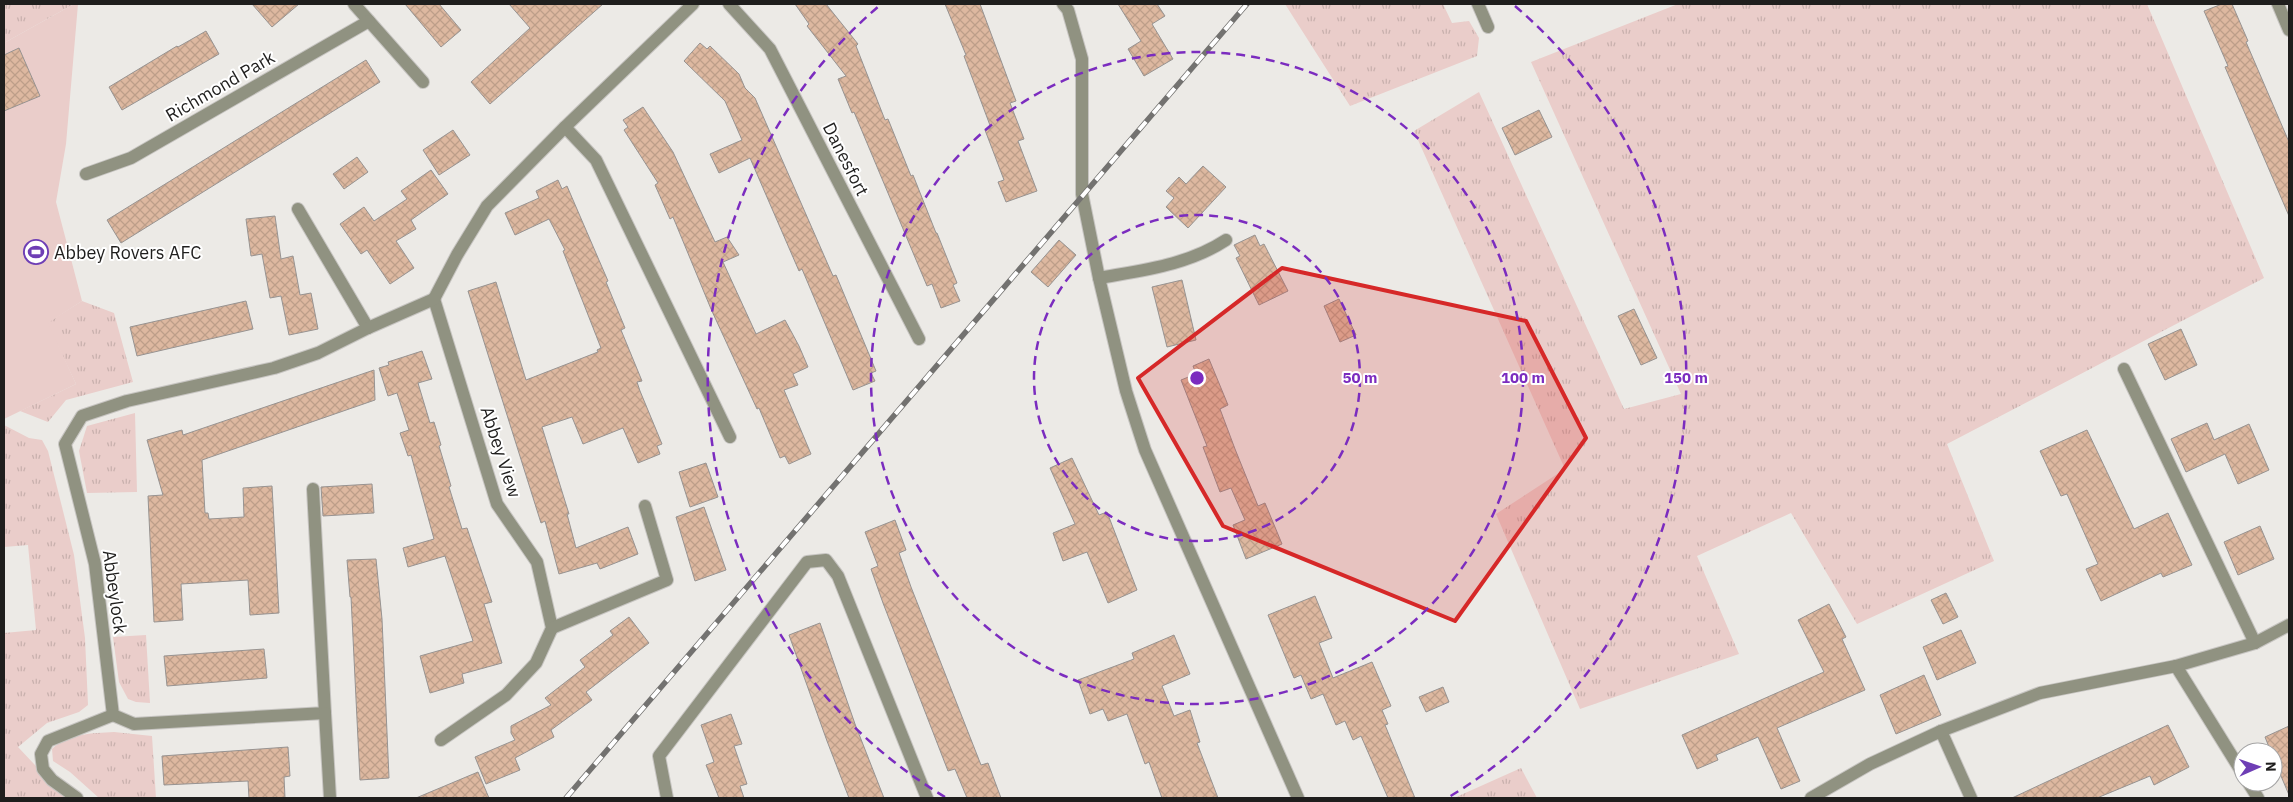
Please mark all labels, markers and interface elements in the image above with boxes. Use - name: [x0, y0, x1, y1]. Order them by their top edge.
- street label: Richmond Park: [161, 45, 279, 127]
- street label: Danesfort: [818, 118, 874, 200]
- sports icon: Abbey Rovers AFC: [23, 239, 49, 265]
- place label: Abbey Rovers AFC: [54, 241, 201, 264]
- text: 50 m: [1343, 368, 1377, 387]
- text: 100 m: [1501, 368, 1545, 387]
- text: 150 m: [1664, 368, 1708, 387]
- centre of rings: [1188, 369, 1206, 387]
- street label: Abbey View: [475, 403, 527, 501]
- street label: Abbeylock: [98, 548, 132, 636]
- north arrow: [2233, 742, 2283, 792]
- text: N: [2262, 761, 2280, 772]

